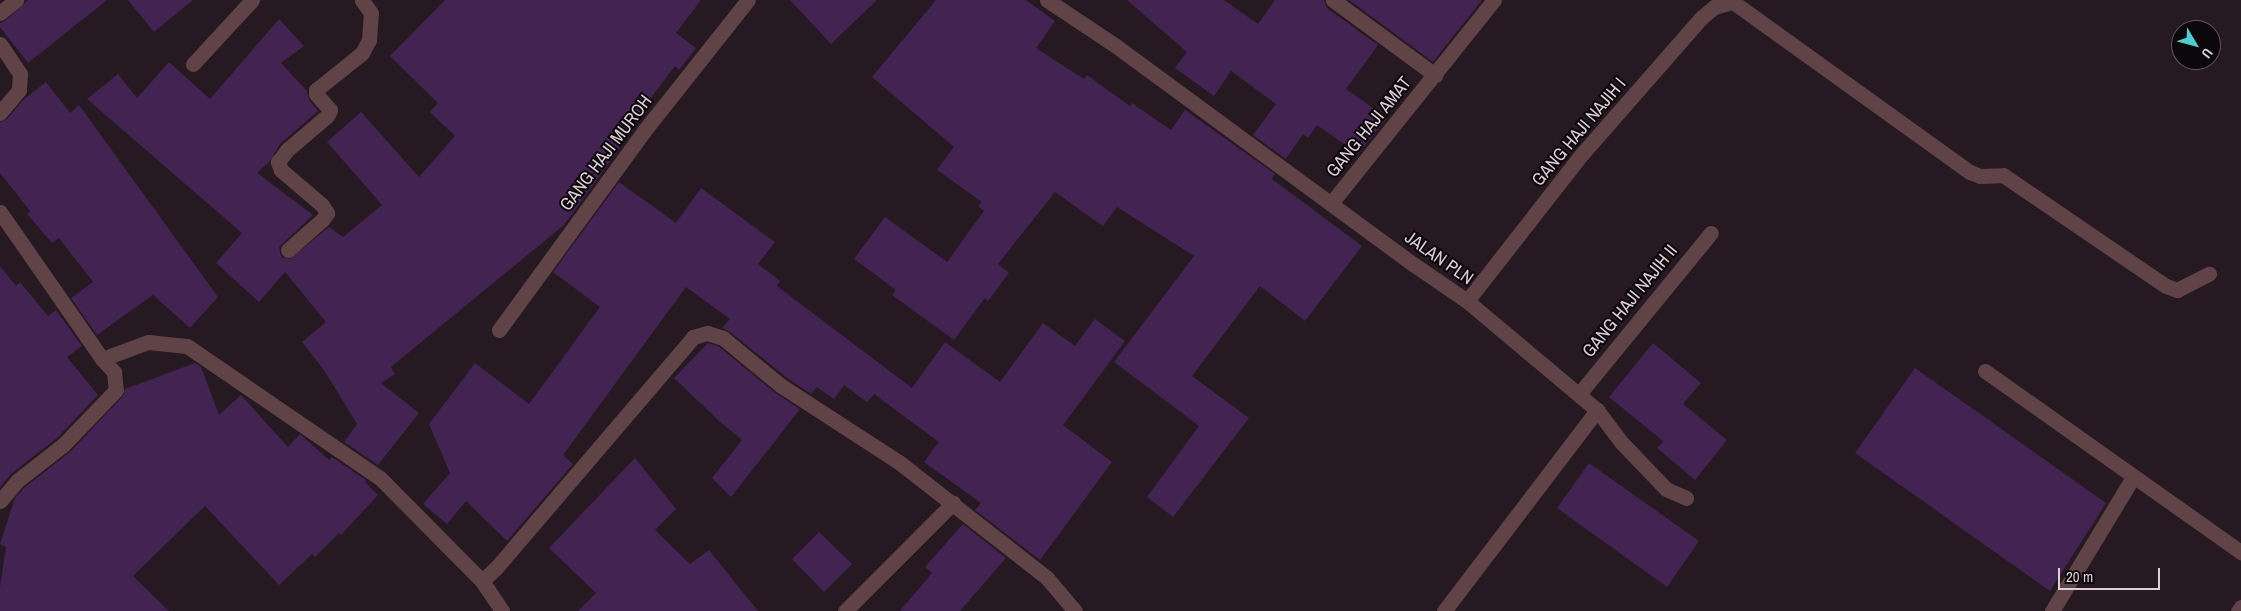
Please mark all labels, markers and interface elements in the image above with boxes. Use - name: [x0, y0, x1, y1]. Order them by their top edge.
- north arrow: [2171, 20, 2221, 70]
- text: U: [2198, 45, 2217, 62]
- street label: GANG HAJI AMAT: [1322, 72, 1416, 182]
- street label: GANG HAJI NAJIH I: [1527, 74, 1631, 190]
- street label: GANG HAJI MUROH: [555, 91, 657, 215]
- street label: JALAN PLN: [1401, 227, 1477, 289]
- street label: GANG HAJI NAJIH II: [1578, 240, 1682, 362]
- scale bar: [2061, 558, 2164, 590]
- text: 20 m: [2066, 566, 2093, 587]

